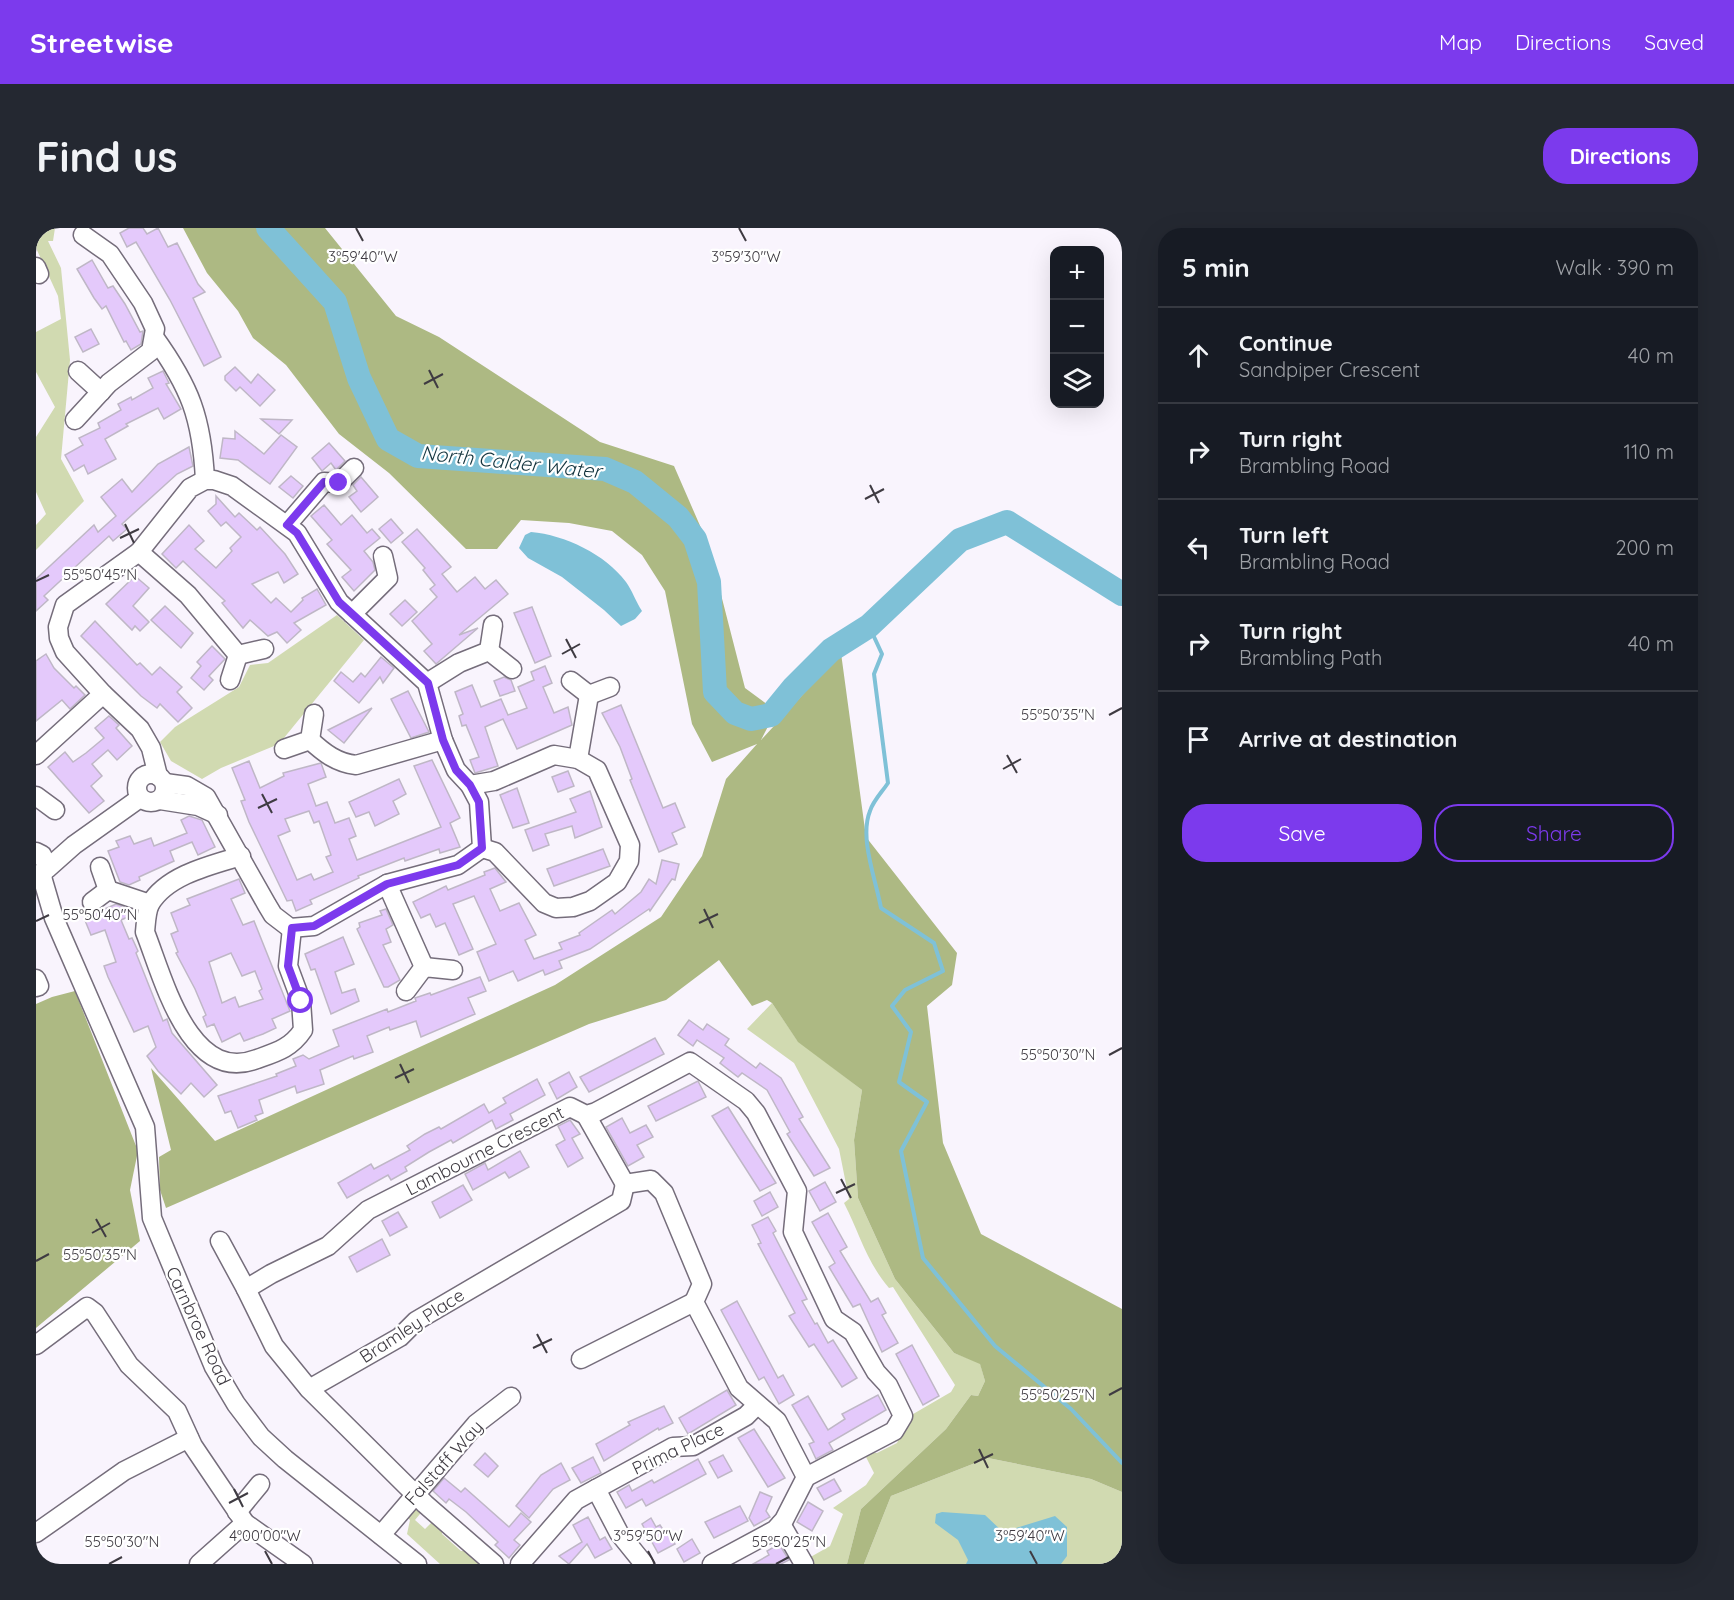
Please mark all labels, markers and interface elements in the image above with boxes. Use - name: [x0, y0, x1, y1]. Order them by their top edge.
- text: Streetwise: [30, 25, 173, 60]
- text: Map: [1439, 29, 1482, 55]
- text: Directions: [1515, 29, 1611, 55]
- text: Saved: [1644, 29, 1704, 55]
- button: Directions: [1543, 128, 1698, 184]
- text: Find us: [36, 130, 178, 183]
- map controls: [1050, 246, 1104, 408]
- button: +: [1050, 246, 1104, 300]
- text: 3°59'40"W: [328, 247, 398, 266]
- text: 3°59'30"W: [711, 247, 781, 266]
- text: 5 min: [1182, 251, 1250, 284]
- text: Walk · 390 m: [1555, 255, 1674, 280]
- button: −: [1050, 300, 1104, 354]
- text: Continue: [1239, 329, 1333, 357]
- icon: ahead: [1182, 339, 1215, 372]
- text: 40 m: [1628, 343, 1674, 368]
- button: layers: [1050, 354, 1104, 408]
- text: Sandpiper Crescent: [1239, 357, 1420, 382]
- text: Turn right: [1239, 425, 1343, 453]
- icon: right: [1182, 435, 1215, 468]
- text: 110 m: [1624, 439, 1674, 464]
- water label: North Calder Water: [420, 440, 605, 484]
- text: Brambling Road: [1239, 453, 1390, 478]
- route end: [325, 469, 351, 495]
- text: Turn left: [1239, 521, 1329, 549]
- icon: left: [1182, 531, 1215, 564]
- text: 200 m: [1615, 535, 1674, 560]
- text: Brambling Road: [1239, 549, 1390, 574]
- text: 55°50'45"N: [63, 565, 137, 584]
- text: Turn right: [1239, 617, 1343, 645]
- icon: right: [1182, 627, 1215, 660]
- text: 40 m: [1628, 631, 1674, 656]
- text: Brambling Path: [1239, 645, 1382, 670]
- text: 55°50'35"N: [1021, 705, 1095, 724]
- icon: arrive: [1182, 723, 1215, 756]
- text: Arrive at destination: [1239, 725, 1457, 753]
- button: Save: [1182, 804, 1422, 862]
- button: Share: [1434, 804, 1674, 862]
- text: 55°50'40"N: [63, 905, 137, 924]
- route start: [287, 987, 313, 1013]
- text: 55°50'30"N: [1021, 1045, 1095, 1064]
- street label: Lambourne Crescent: [402, 1101, 568, 1200]
- text: 55°50'35"N: [63, 1245, 137, 1264]
- street label: Carnbroe Road: [161, 1263, 236, 1389]
- street label: Bramley Place: [355, 1283, 468, 1368]
- text: 55°50'25"N: [1021, 1385, 1095, 1404]
- street label: Falstaff Way: [399, 1415, 488, 1510]
- street label: Prima Place: [628, 1417, 728, 1480]
- text: 4°00'00"W: [229, 1526, 301, 1545]
- text: 3°59'50"W: [613, 1526, 683, 1545]
- text: 3°59'40"W: [995, 1526, 1065, 1545]
- text: 55°50'30"N: [85, 1532, 159, 1551]
- text: 55°50'25"N: [752, 1532, 826, 1551]

